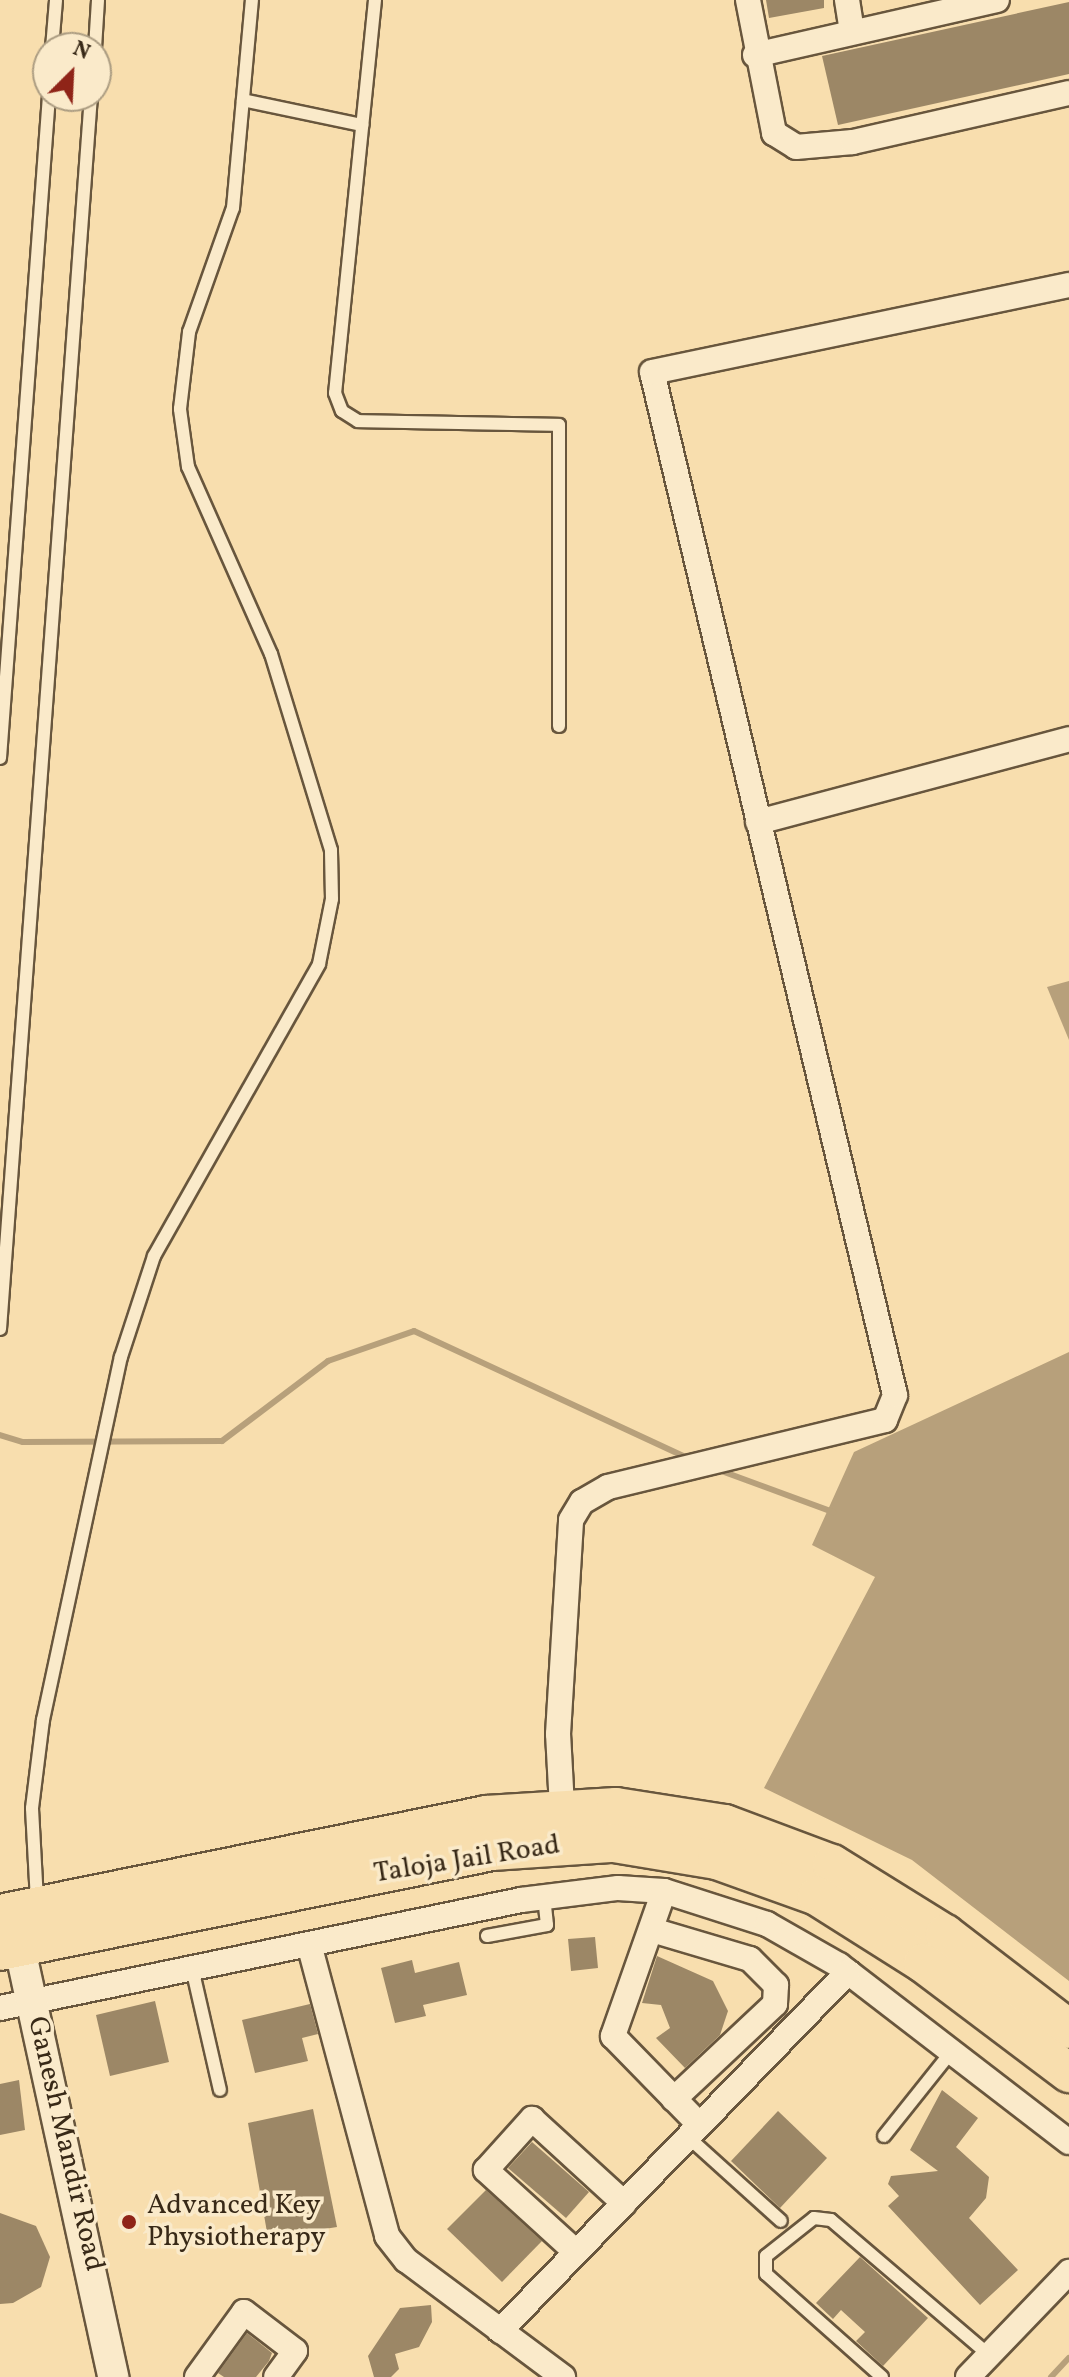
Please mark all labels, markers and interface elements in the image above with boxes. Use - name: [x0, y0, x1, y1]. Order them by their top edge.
- north arrow: [32, 32, 112, 112]
- text: N: [68, 34, 95, 69]
- street label: Taloja Jail Road: [371, 1829, 563, 1891]
- street label: Ganesh Mandir Road: [19, 2013, 111, 2275]
- place label: Advanced Key Physiotherapy: [147, 2189, 326, 2255]
- marker: Advanced Key Physiotherapy: [118, 2211, 140, 2233]

